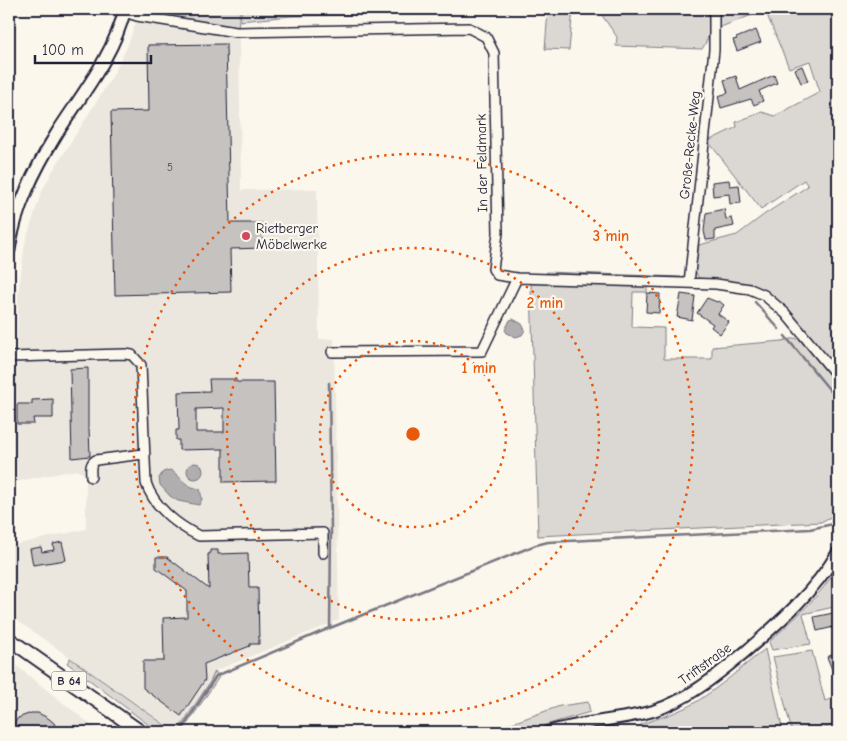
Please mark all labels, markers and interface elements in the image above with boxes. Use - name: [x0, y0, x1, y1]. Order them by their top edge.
- scale bar: [35, 32, 151, 64]
- text: 100 m: [42, 41, 84, 59]
- street label: Große-Recke-Weg: [676, 90, 704, 200]
- street label: In der Feldmark: [473, 113, 491, 212]
- house number: 5: [167, 161, 173, 174]
- place label: Rietberger Möbelwerke: [256, 220, 327, 253]
- text: 3 min: [593, 227, 629, 245]
- marker: Rietberger Möbelwerke: [240, 230, 252, 242]
- text: 2 min: [527, 294, 563, 312]
- text: 1 min: [462, 359, 496, 377]
- centre of rings: [404, 425, 422, 443]
- street label: Triftstraße: [675, 639, 735, 689]
- road number: B 64: [52, 671, 86, 690]

